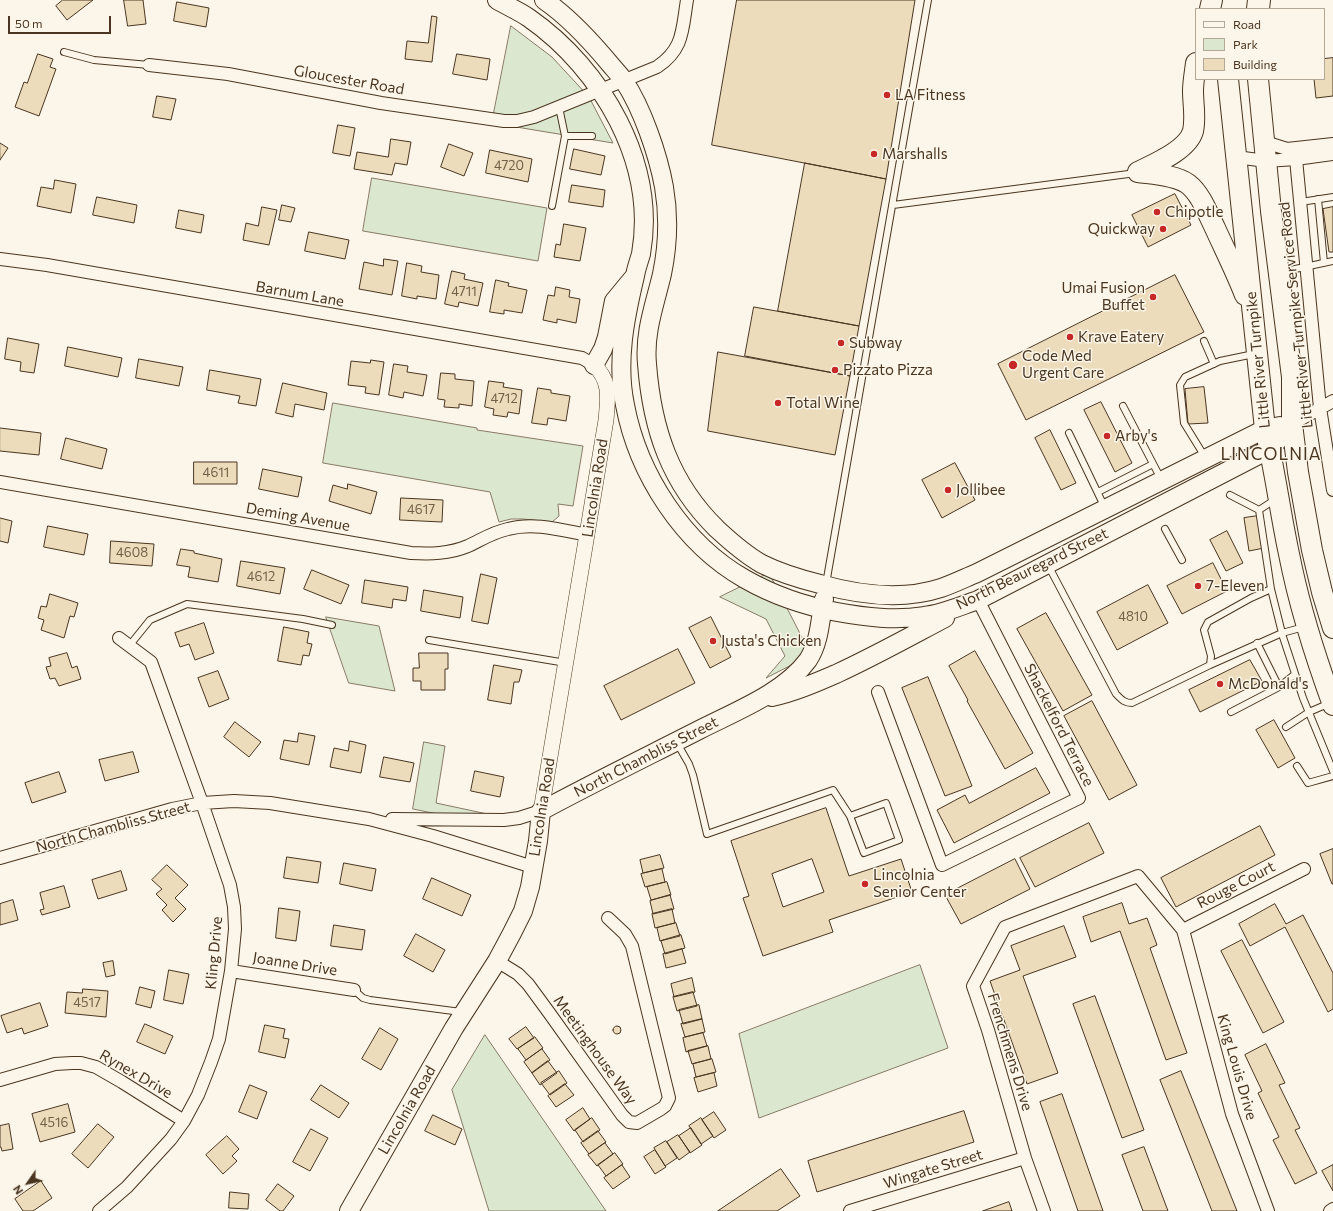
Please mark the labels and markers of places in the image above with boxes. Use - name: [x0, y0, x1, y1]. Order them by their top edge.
- place label: LA Fitness: [895, 86, 966, 104]
- marker: LA Fitness: [882, 90, 892, 100]
- place label: Marshalls: [882, 145, 948, 163]
- marker: Marshalls: [869, 149, 879, 159]
- place label: Chipotle: [1165, 203, 1223, 221]
- marker: Chipotle: [1152, 207, 1162, 217]
- place label: Quickway: [1088, 220, 1155, 238]
- marker: Quickway: [1158, 224, 1168, 234]
- place label: Umai Fusion Buffet: [1061, 279, 1145, 314]
- marker: Umai Fusion Buffet: [1148, 292, 1158, 302]
- place label: Krave Eatery: [1078, 328, 1164, 346]
- marker: Krave Eatery: [1065, 332, 1075, 342]
- place label: Subway: [849, 334, 902, 352]
- marker: Subway: [836, 338, 846, 348]
- place label: Code Med Urgent Care: [1022, 347, 1104, 382]
- marker: Code Med Urgent Care: [1007, 359, 1019, 371]
- place label: Pizzato Pizza: [843, 361, 933, 379]
- marker: Pizzato Pizza: [830, 365, 840, 375]
- place label: Total Wine: [786, 394, 860, 412]
- marker: Total Wine: [773, 398, 783, 408]
- place label: Arby's: [1115, 427, 1158, 445]
- marker: Arby's: [1102, 431, 1112, 441]
- place label: Jollibee: [956, 481, 1005, 499]
- marker: Jollibee: [943, 485, 953, 495]
- place label: 7-Eleven: [1206, 577, 1265, 595]
- marker: 7-Eleven: [1193, 581, 1203, 591]
- place label: Justa's Chicken: [721, 632, 822, 650]
- marker: Justa's Chicken: [708, 636, 718, 646]
- place label: McDonald's: [1228, 675, 1309, 693]
- marker: McDonald's: [1215, 679, 1225, 689]
- place label: Lincolnia Senior Center: [873, 866, 967, 901]
- marker: Lincolnia Senior Center: [860, 879, 870, 889]

